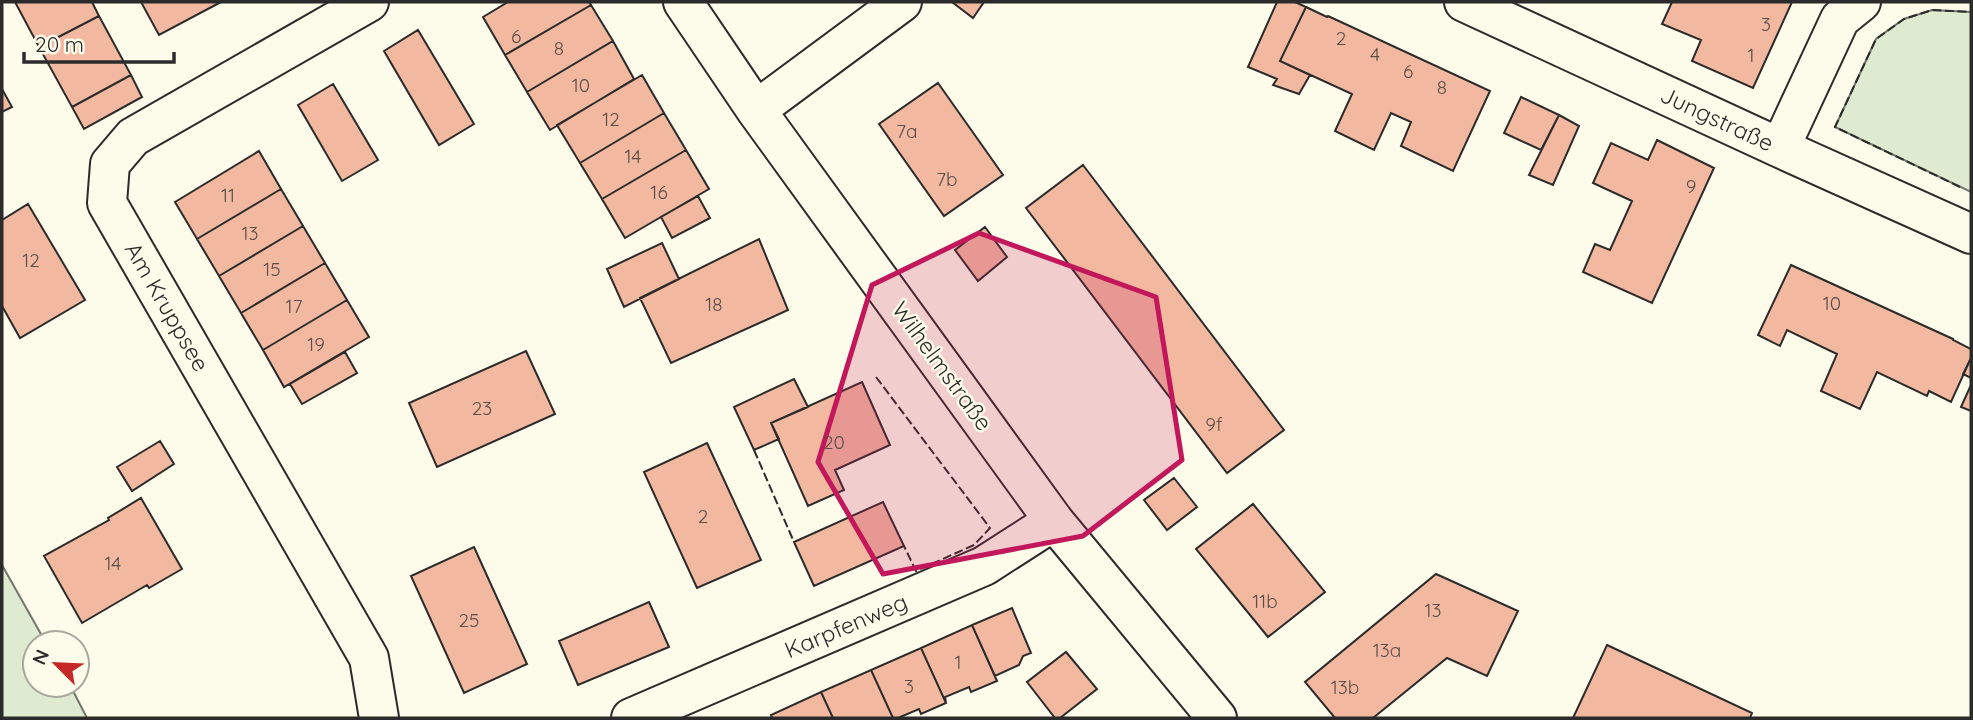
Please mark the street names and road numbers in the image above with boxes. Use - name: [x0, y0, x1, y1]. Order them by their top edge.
- street label: Jungstraße: [1656, 80, 1778, 157]
- street label: Am Kruppsee: [119, 237, 216, 376]
- street label: Wilhelmstraße: [886, 295, 999, 436]
- street label: Karpfenweg: [780, 587, 912, 664]

